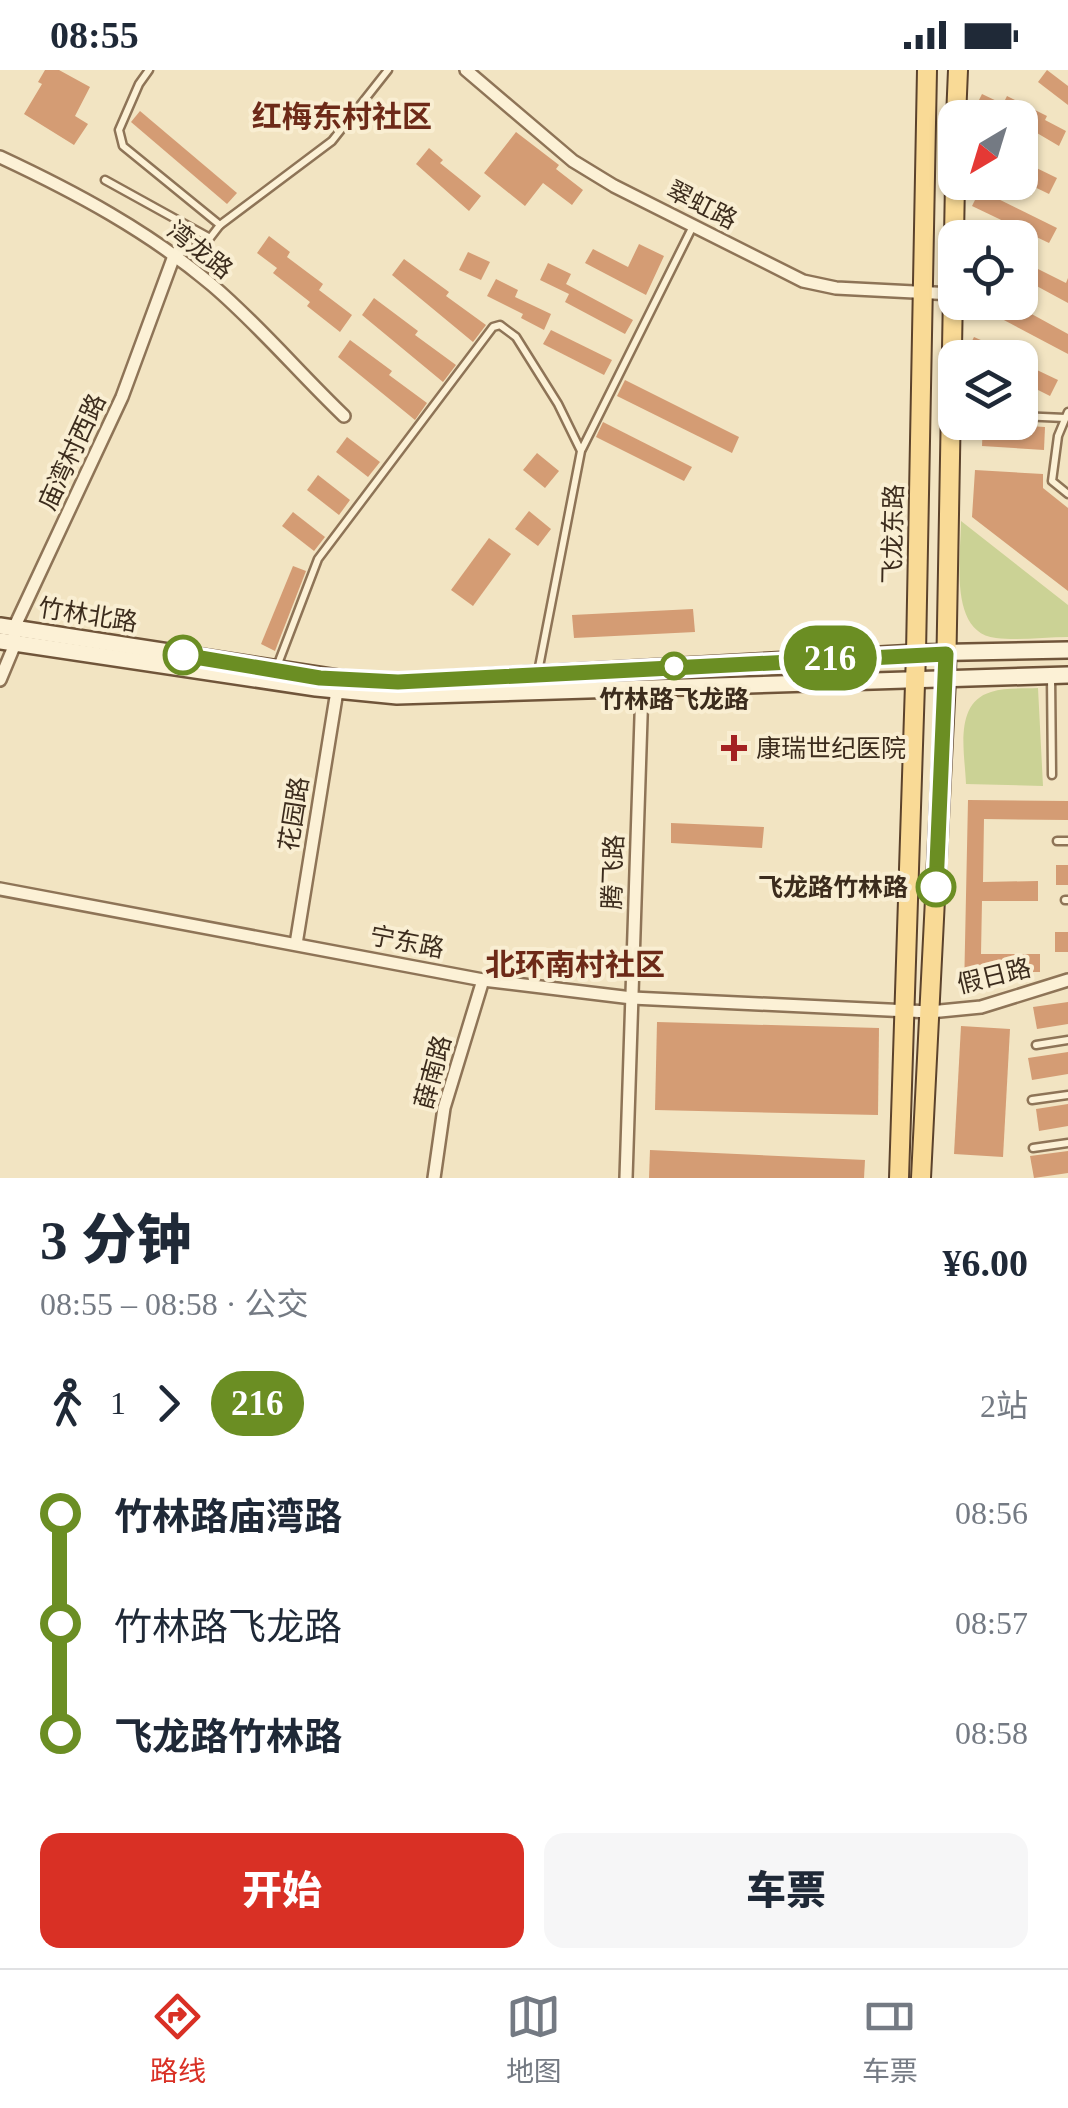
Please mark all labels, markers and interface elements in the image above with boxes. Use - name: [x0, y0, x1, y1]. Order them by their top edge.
- text: 08:55: [50, 14, 139, 56]
- district label: 红梅东村社区: [252, 100, 432, 133]
- north arrow: [938, 100, 1038, 200]
- map controls: [938, 100, 1038, 440]
- street label: 翠虹路: [662, 176, 742, 234]
- street label: 湾龙路: [162, 216, 238, 284]
- button: locate: [938, 220, 1038, 320]
- button: layers: [938, 340, 1038, 440]
- street label: 庙湾村西路: [33, 390, 111, 514]
- street label: 飞龙东路: [879, 484, 907, 584]
- street label: 竹林北路: [36, 594, 140, 636]
- line badge: 216: [772, 626, 888, 690]
- unlabelled marker: [164, 636, 202, 674]
- text: 216: [804, 639, 856, 678]
- marker: 竹林路飞龙路: [661, 653, 687, 679]
- place label: 竹林路飞龙路: [599, 686, 749, 713]
- marker: 康瑞世纪医院: [721, 735, 747, 761]
- place label: 康瑞世纪医院: [756, 735, 906, 762]
- street label: 花园路: [275, 775, 313, 853]
- street label: 腾飞路: [598, 834, 628, 910]
- marker: 飞龙路竹林路: [917, 868, 955, 906]
- place label: 飞龙路竹林路: [758, 874, 908, 901]
- street label: 宁东路: [368, 922, 446, 962]
- district label: 北环南村社区: [485, 948, 665, 981]
- street label: 假日路: [954, 954, 1034, 998]
- street label: 薛南路: [410, 1032, 456, 1112]
- text: 3 分钟: [40, 1210, 191, 1271]
- text: ¥6.00: [943, 1242, 1028, 1284]
- text: 08:55 – 08:58 · 公交: [40, 1286, 308, 1322]
- icon: walk: [40, 1376, 95, 1431]
- icon: forward: [141, 1376, 196, 1431]
- text: 216: [231, 1384, 284, 1423]
- text: 1: [110, 1385, 126, 1421]
- text: 2站: [980, 1388, 1028, 1424]
- text: 08:56: [955, 1495, 1028, 1531]
- text: 竹林路庙湾路: [114, 1496, 342, 1538]
- text: 08:57: [955, 1605, 1028, 1641]
- text: 竹林路飞龙路: [114, 1606, 342, 1648]
- text: 08:58: [955, 1715, 1028, 1751]
- text: 飞龙路竹林路: [114, 1716, 342, 1758]
- button: 开始: [40, 1833, 524, 1948]
- button: 车票: [544, 1833, 1028, 1948]
- tab: 路线: [150, 1989, 206, 2089]
- tab: 地图: [506, 1989, 562, 2089]
- tab: 车票: [862, 1989, 918, 2089]

